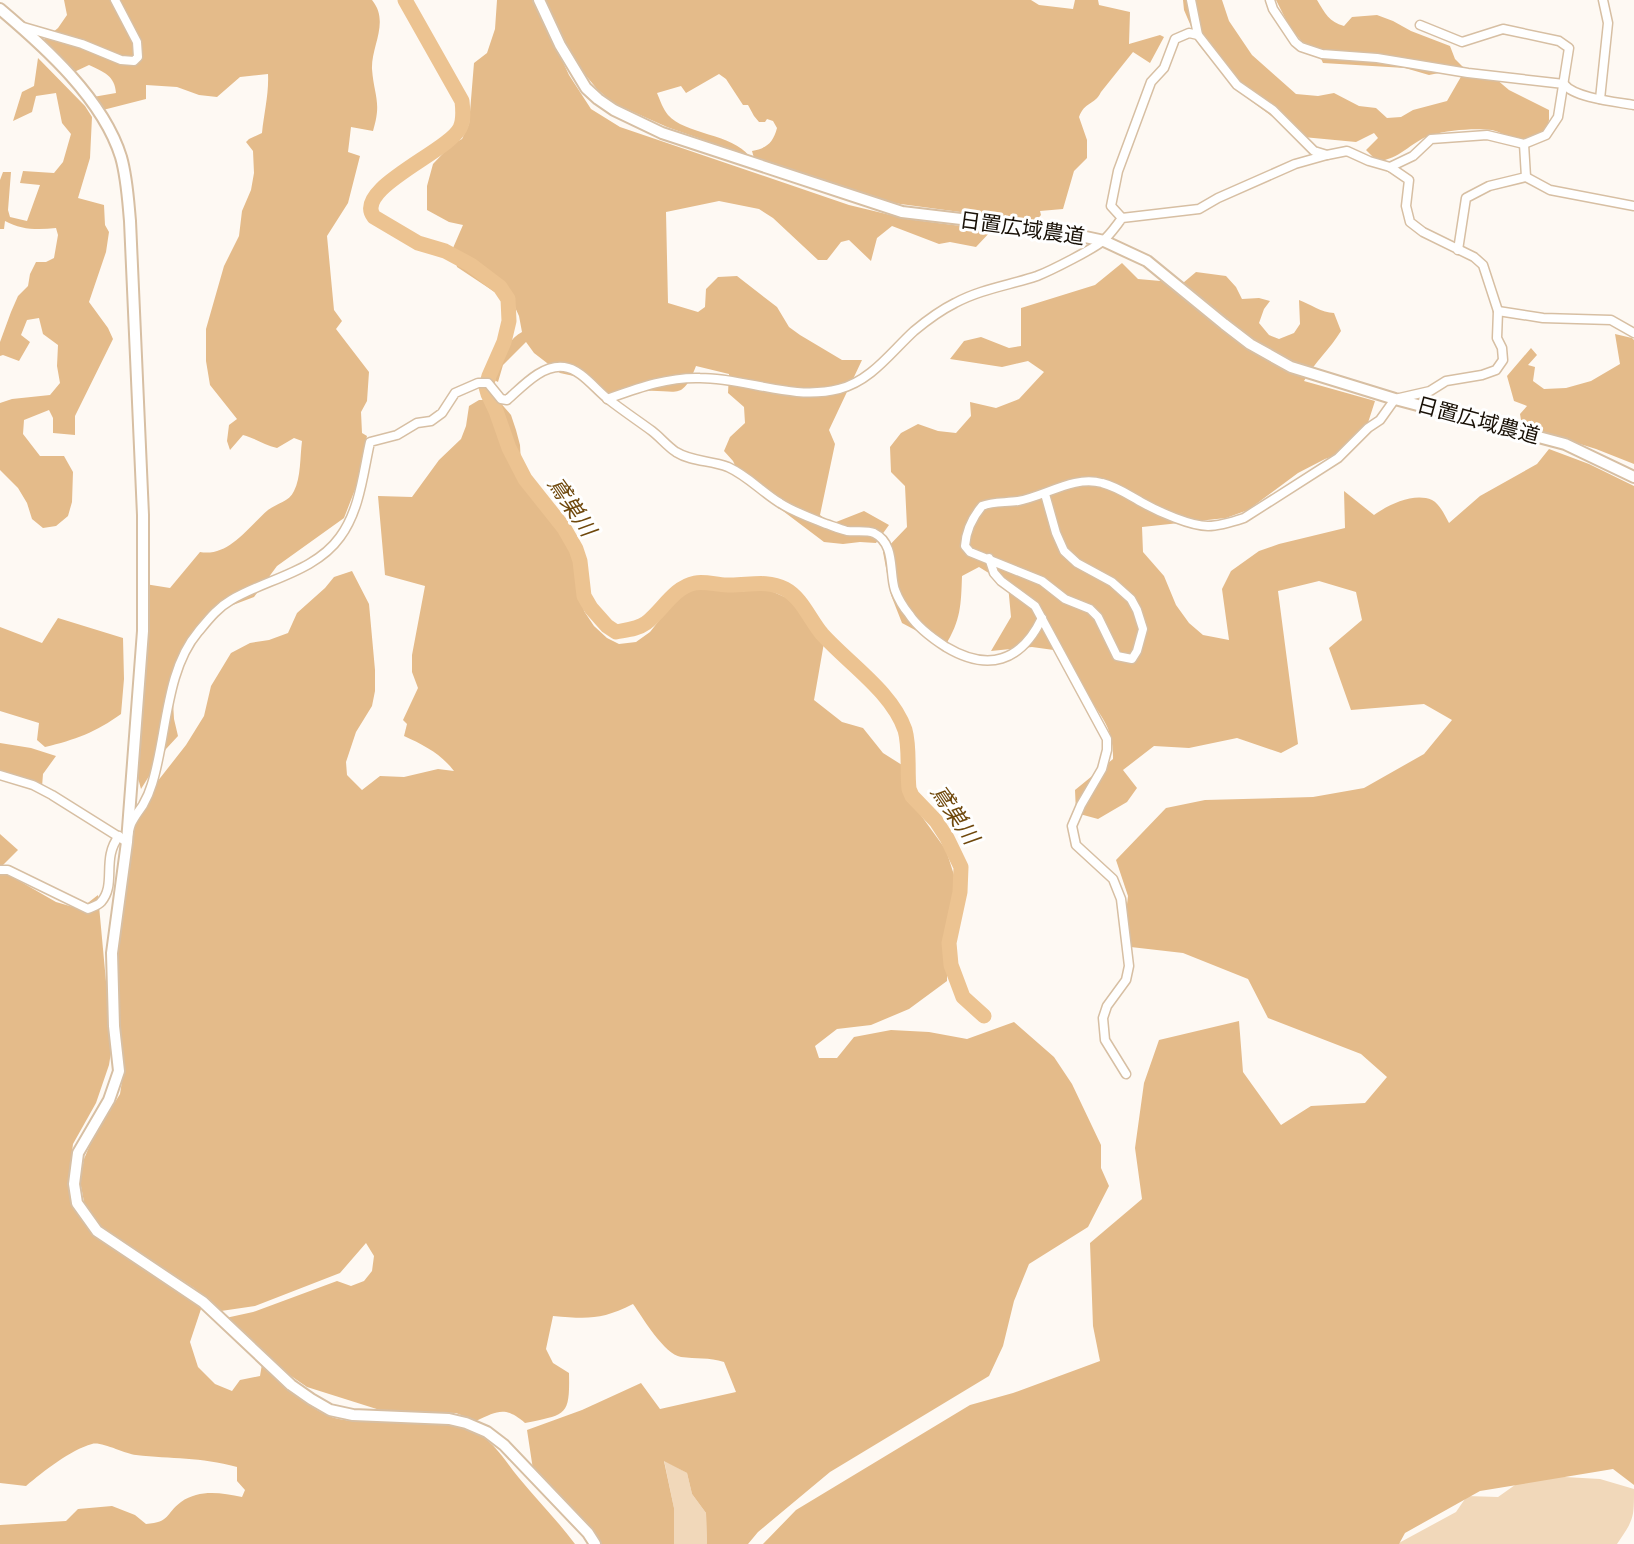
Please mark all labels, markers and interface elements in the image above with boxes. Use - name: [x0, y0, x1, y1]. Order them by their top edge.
- street label: 日置広域農道: [958, 208, 1086, 250]
- street label: 日置広域農道: [1414, 393, 1542, 449]
- water label: 鳶巣川: [541, 472, 602, 544]
- water label: 鳶巣川: [924, 780, 985, 852]

